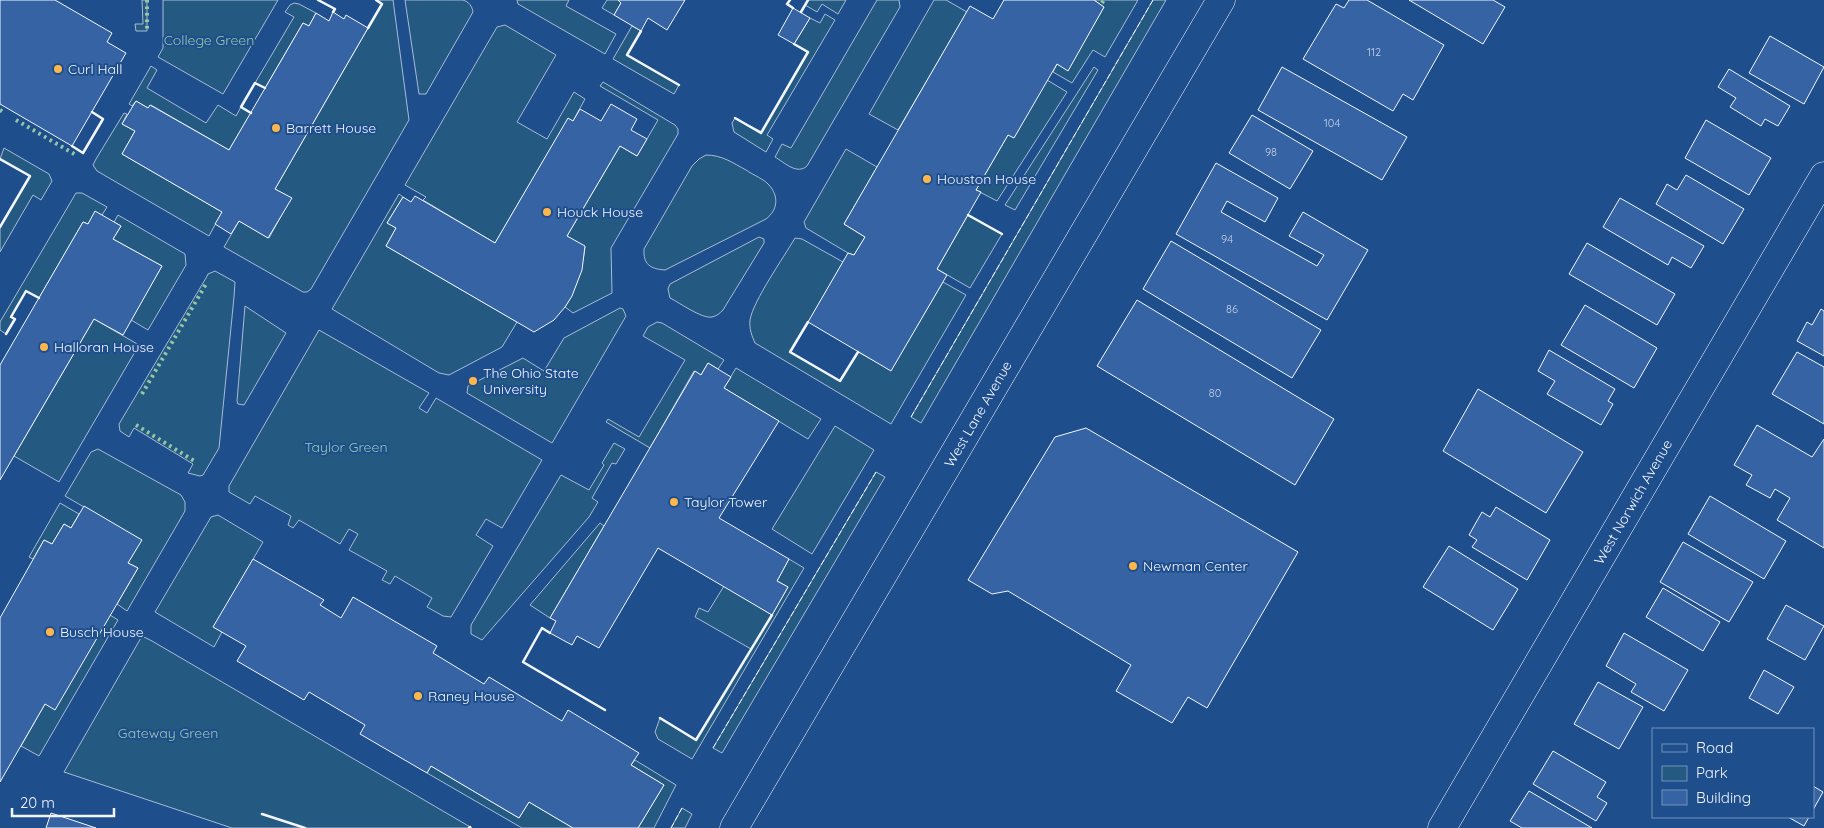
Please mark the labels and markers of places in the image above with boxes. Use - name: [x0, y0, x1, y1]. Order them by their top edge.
- place label: Curl Hall: [68, 60, 123, 78]
- marker: Curl Hall: [52, 63, 64, 75]
- place label: Barrett House: [286, 119, 376, 137]
- marker: Barrett House: [270, 122, 282, 134]
- place label: Houston House: [937, 170, 1036, 188]
- marker: Houston House: [921, 173, 933, 185]
- place label: Houck House: [557, 203, 643, 221]
- marker: Houck House: [541, 206, 553, 218]
- place label: Halloran House: [54, 338, 154, 356]
- marker: Halloran House: [38, 341, 50, 353]
- place label: The Ohio State University: [483, 364, 579, 398]
- marker: The Ohio State University: [467, 375, 479, 387]
- place label: Taylor Tower: [684, 493, 768, 511]
- marker: Taylor Tower: [668, 496, 680, 508]
- place label: Newman Center: [1143, 557, 1249, 575]
- marker: Newman Center: [1127, 560, 1139, 572]
- place label: Busch House: [60, 623, 144, 641]
- marker: Busch House: [44, 626, 56, 638]
- place label: Raney House: [428, 687, 515, 705]
- marker: Raney House: [412, 690, 424, 702]

